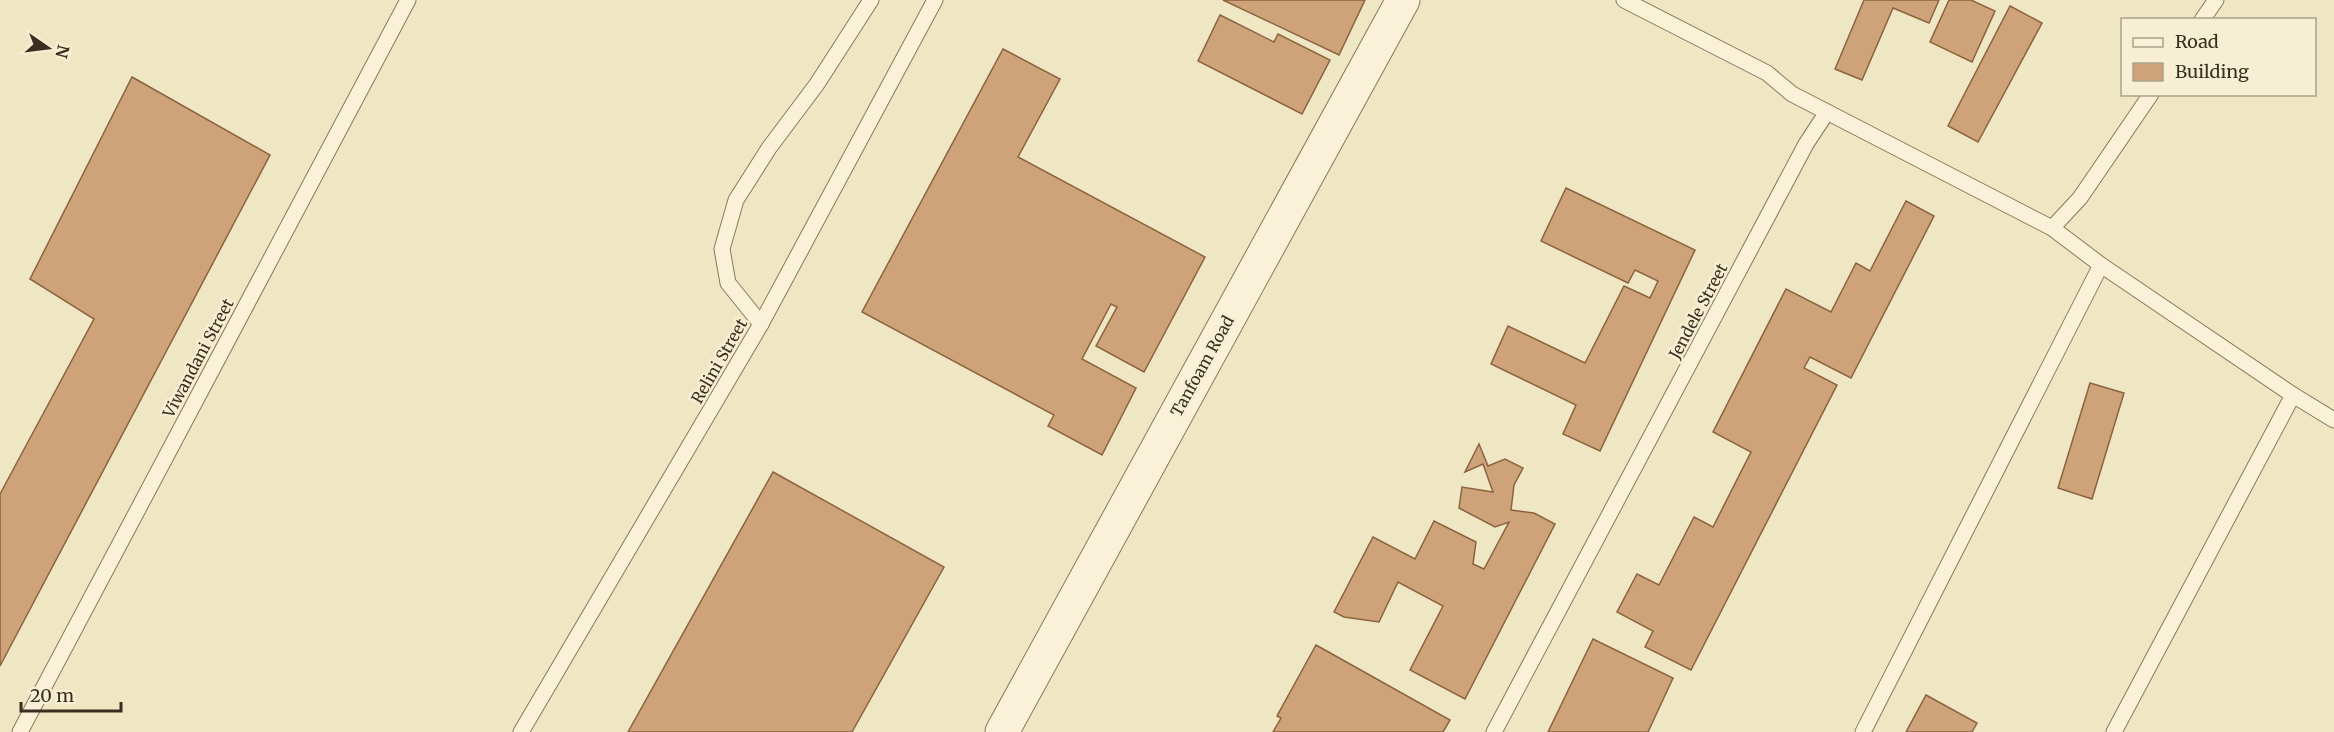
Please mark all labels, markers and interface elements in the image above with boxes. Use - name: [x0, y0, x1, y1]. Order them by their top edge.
- north arrow: [18, 18, 78, 78]
- legend: [2121, 18, 2316, 96]
- text: Road: [2175, 30, 2219, 53]
- text: N: [51, 43, 74, 61]
- text: Building: [2175, 60, 2249, 83]
- street label: Jendele Street: [1664, 259, 1732, 363]
- street label: Viwandani Street: [158, 294, 238, 422]
- street label: Tanfoam Road: [1166, 312, 1238, 420]
- street label: Relini Street: [687, 314, 752, 407]
- scale bar: [21, 675, 122, 713]
- text: 20 m: [30, 684, 74, 707]

